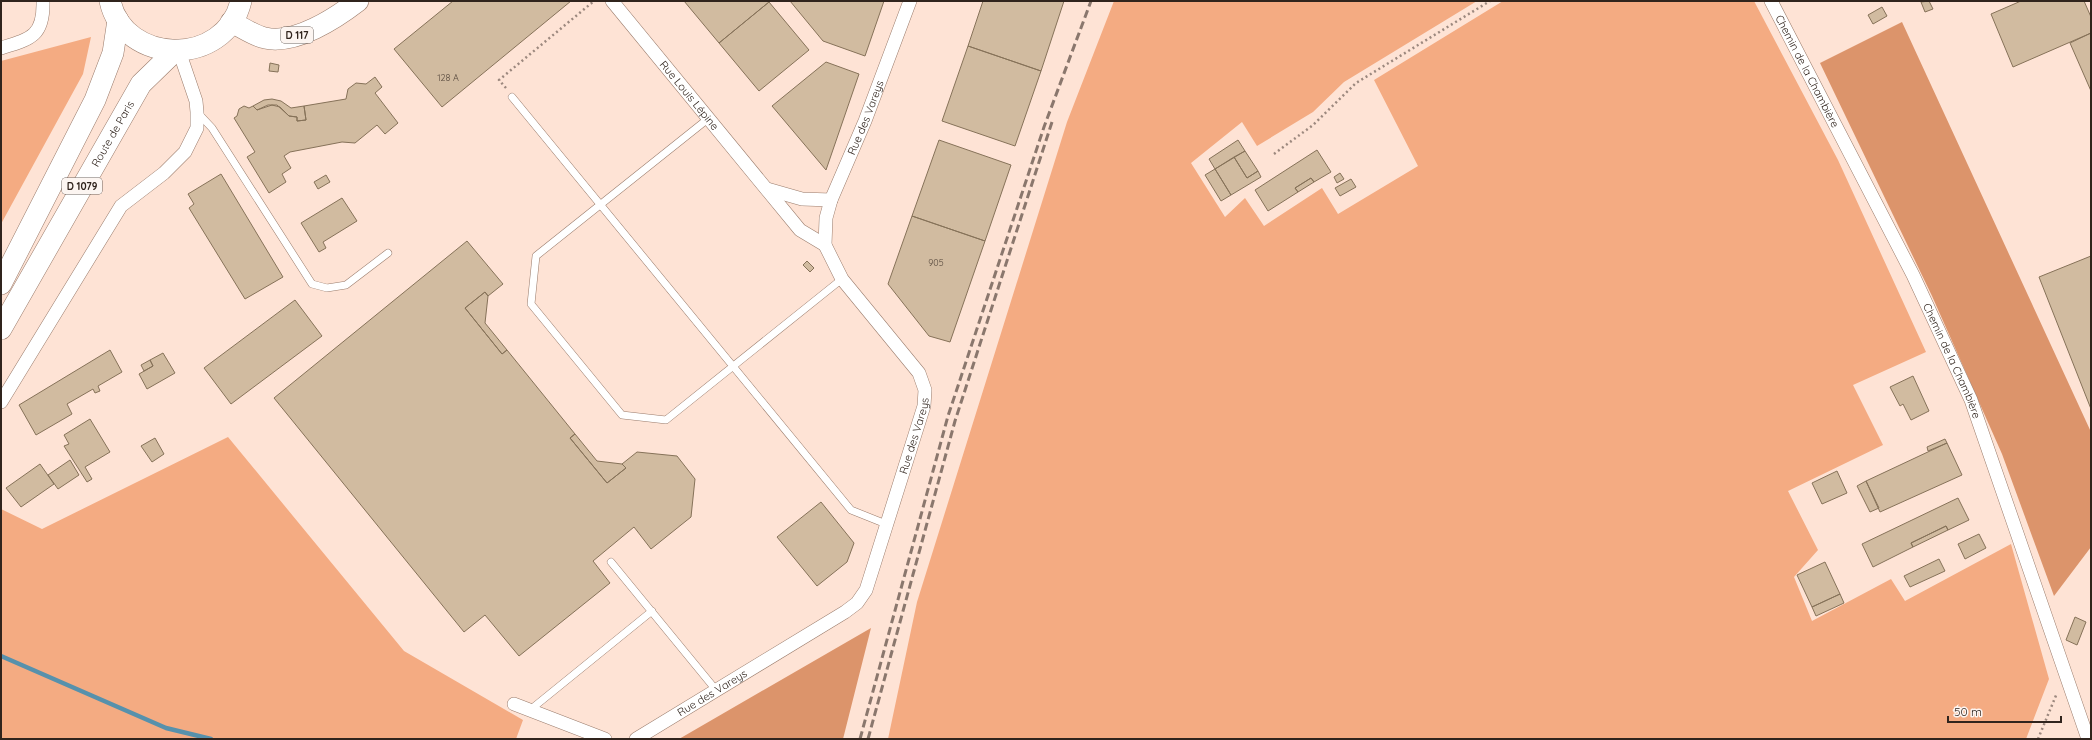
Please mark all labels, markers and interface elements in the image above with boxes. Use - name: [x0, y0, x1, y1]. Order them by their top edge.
- street label: Chemin de la Chambière: [1772, 12, 1842, 130]
- road number: D 117: [281, 27, 313, 43]
- street label: Rue Louis Lépine: [657, 58, 722, 133]
- house number: 128 A: [437, 72, 459, 83]
- street label: Rue des Vareys: [844, 78, 887, 157]
- street label: Route de Paris: [88, 98, 137, 169]
- road number: D 1079: [62, 178, 102, 194]
- house number: 905: [928, 257, 944, 268]
- street label: Chemin de la Chambière: [1920, 301, 1984, 420]
- street label: Rue des Vareys: [896, 397, 932, 476]
- street label: Rue des Vareys: [675, 666, 750, 719]
- scale bar: [1948, 698, 2061, 724]
- text: 50 m: [1954, 704, 1982, 719]

